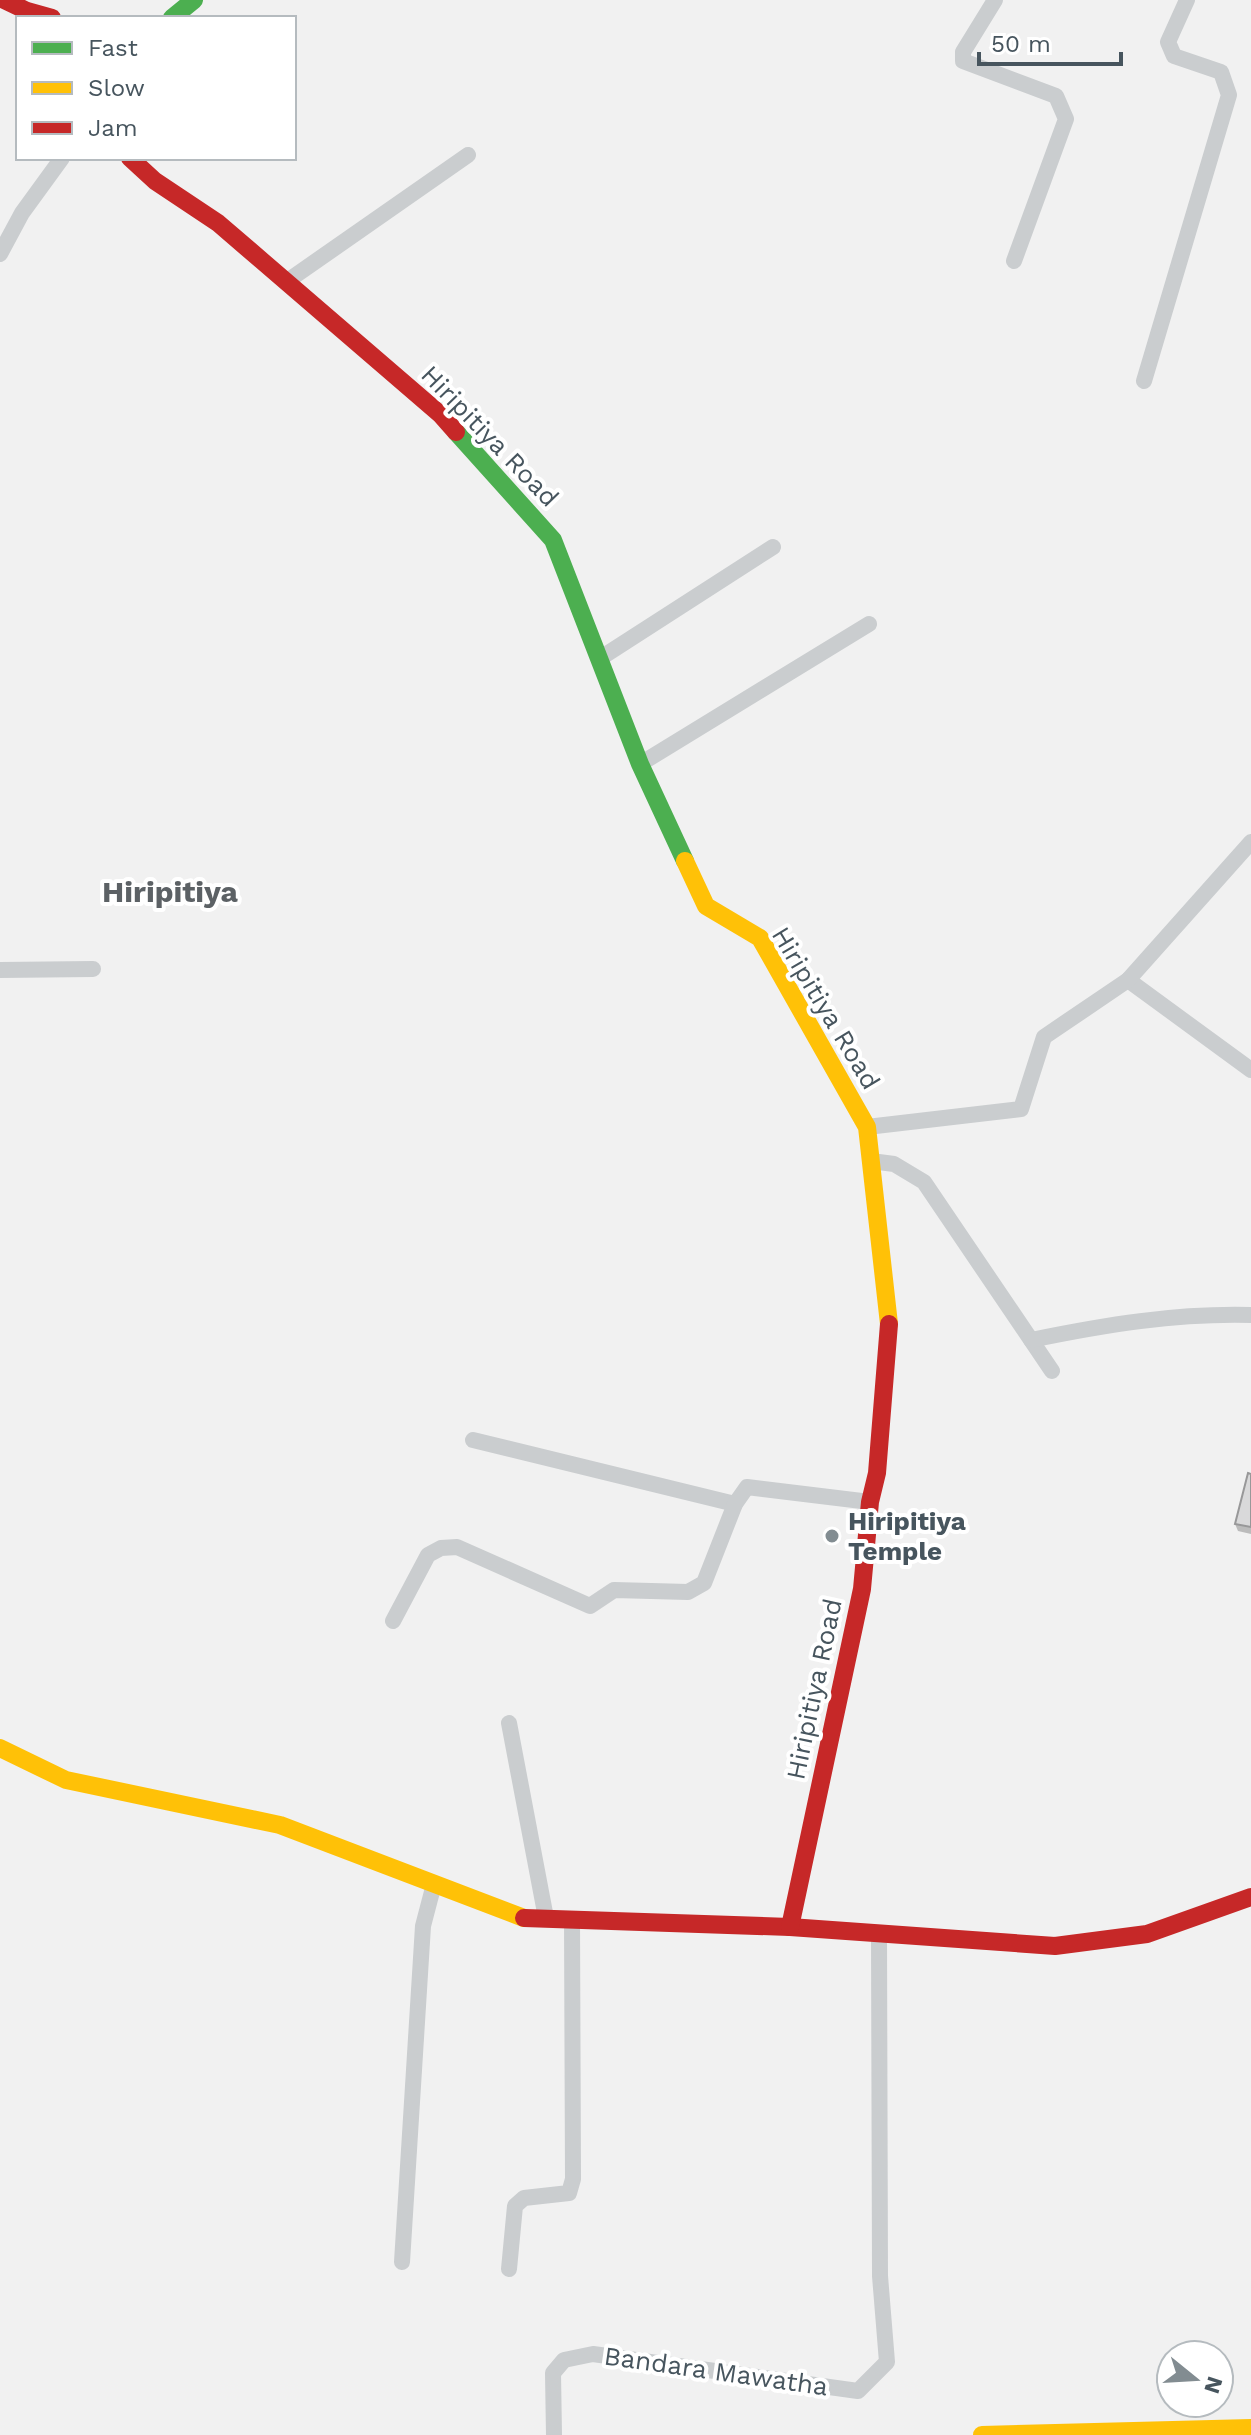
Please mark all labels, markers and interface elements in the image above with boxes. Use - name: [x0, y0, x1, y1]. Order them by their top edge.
- legend: [16, 16, 296, 160]
- scale bar: [979, 16, 1121, 66]
- text: 50 m: [991, 30, 1051, 58]
- text: Fast: [88, 34, 138, 62]
- text: Slow: [88, 74, 145, 102]
- text: Jam: [88, 114, 138, 142]
- street label: Hiripitiya Road: [415, 359, 565, 513]
- district label: Hiripitiya: [102, 874, 239, 909]
- street label: Hiripitiya Road: [766, 921, 886, 1095]
- place label: Hiripitiya Temple: [848, 1506, 966, 1566]
- marker: Hiripitiya Temple: [823, 1527, 841, 1545]
- street label: Hiripitiya Road: [780, 1596, 848, 1782]
- north arrow: [1155, 2339, 1235, 2419]
- street label: Bandara Mawatha: [602, 2340, 830, 2402]
- text: N: [1199, 2373, 1228, 2397]

